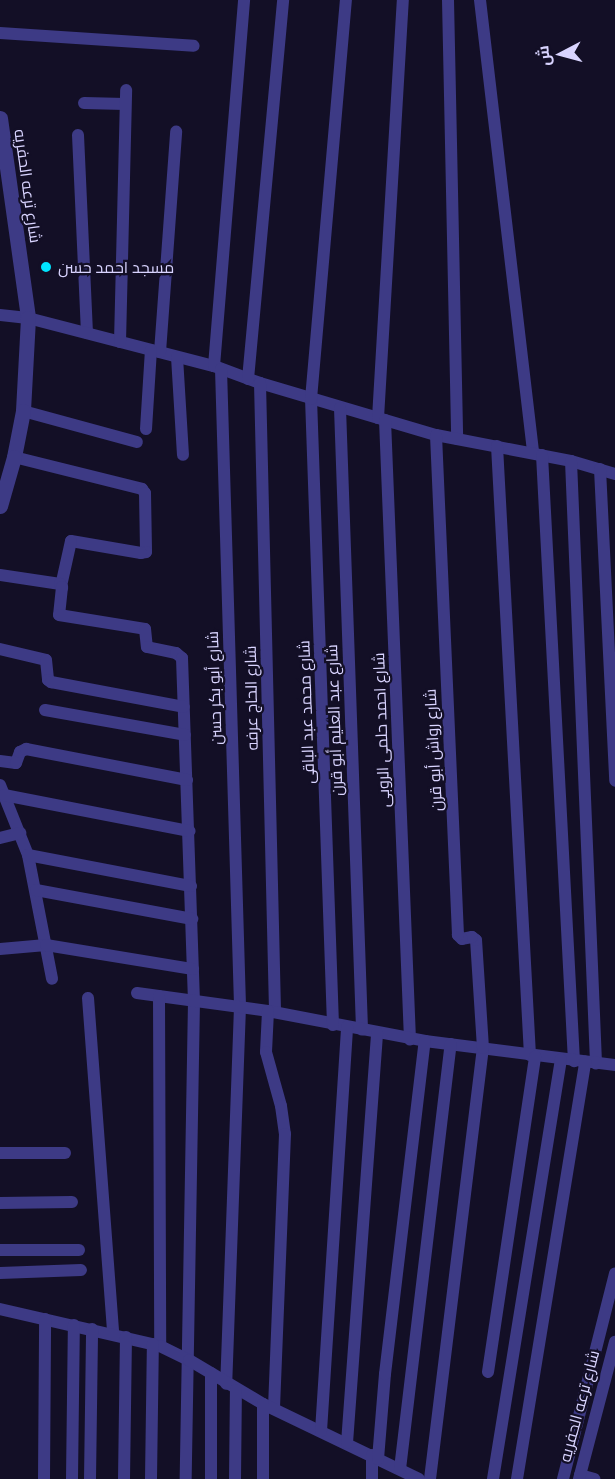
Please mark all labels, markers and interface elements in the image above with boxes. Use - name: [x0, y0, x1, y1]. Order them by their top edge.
- north arrow: [531, 24, 591, 84]
- text: ش: [532, 45, 554, 67]
- street label: شارع ترعه الحفريه: [10, 128, 46, 244]
- place label: مسجد احمد حسن: [58, 257, 174, 277]
- marker: مسجد احمد حسن: [39, 260, 53, 274]
- street label: شارع أبو بكر حسن: [202, 631, 226, 745]
- street label: شارع محمد عبد الباقى: [294, 640, 318, 784]
- street label: شارع عبد العليم أبو قرن: [322, 644, 346, 796]
- street label: شارع الحاج عرفه: [240, 646, 262, 750]
- street label: شارع احمد حلمى الروبى: [369, 652, 393, 808]
- street label: شارع رواش أبو قرن: [420, 688, 446, 812]
- street label: شارع ترعه الحفريه: [555, 1348, 603, 1464]

